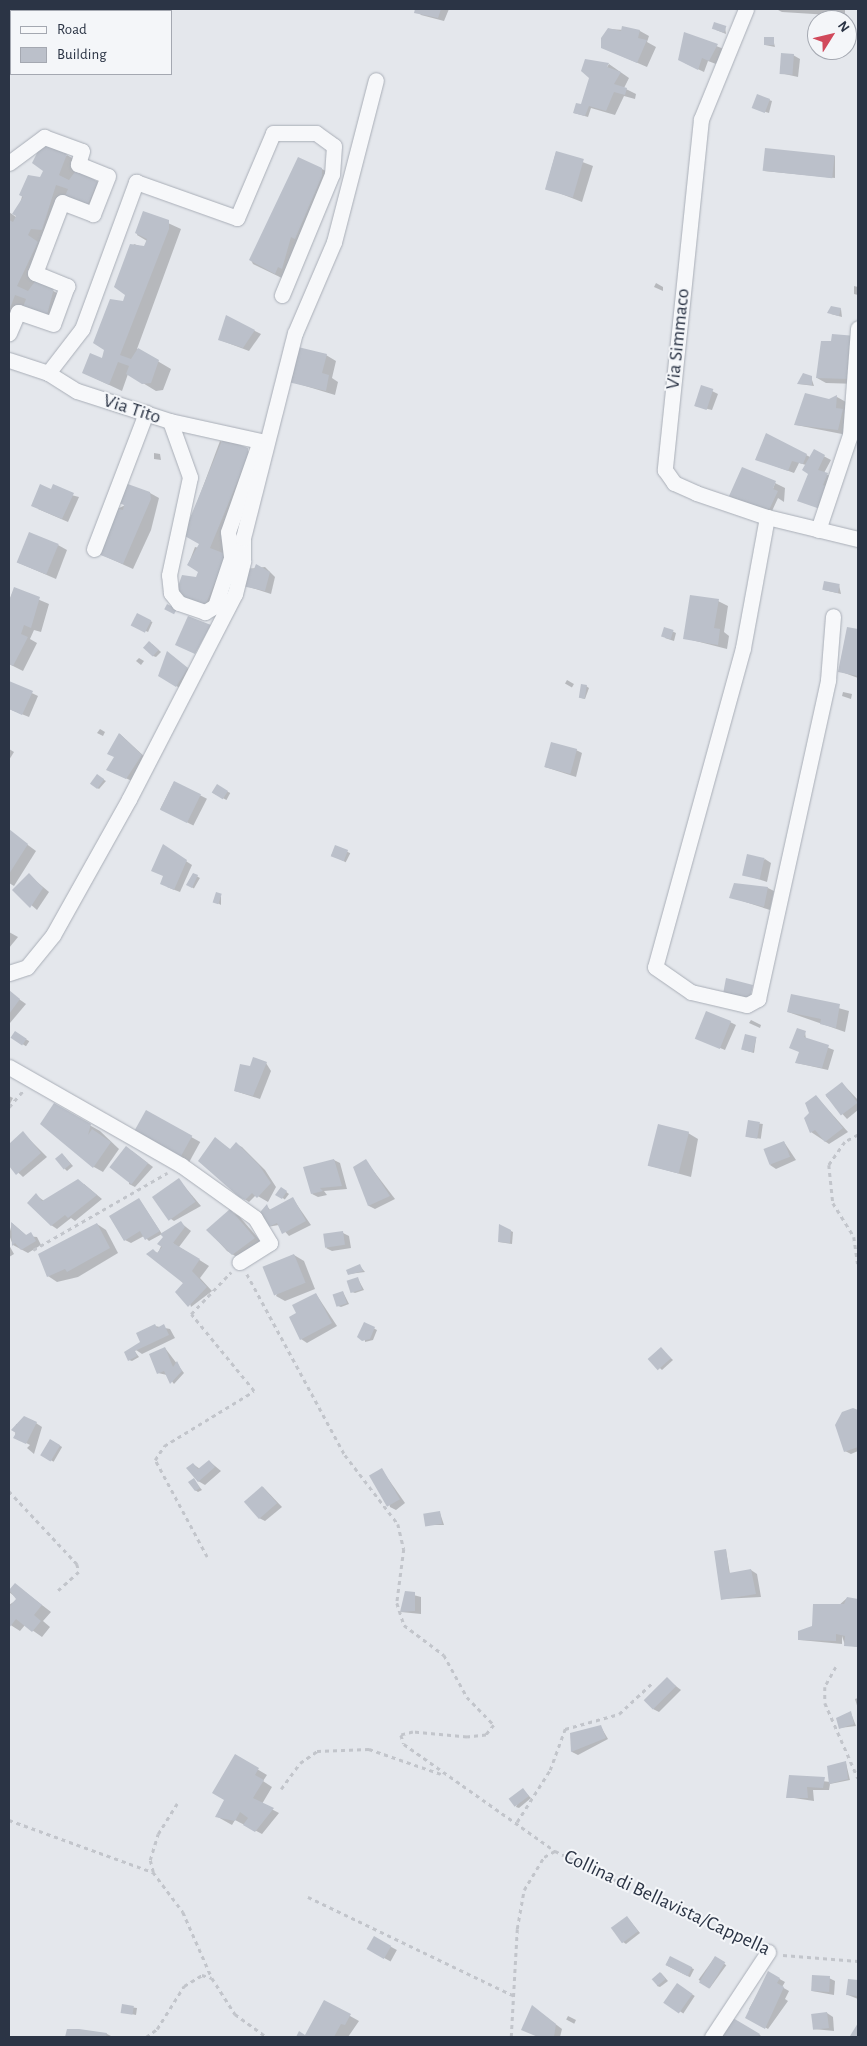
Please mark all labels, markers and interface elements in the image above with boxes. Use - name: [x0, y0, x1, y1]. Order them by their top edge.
- legend: [10, 10, 172, 75]
- north arrow: [807, 10, 857, 60]
- text: N: [835, 19, 852, 35]
- text: Road: [57, 22, 87, 37]
- text: Building: [57, 47, 107, 62]
- street label: Via Simmaco: [661, 287, 695, 391]
- street label: Via Tito: [100, 388, 164, 430]
- street label: Collina di Bellavista/Cappella: [560, 1845, 774, 1961]

